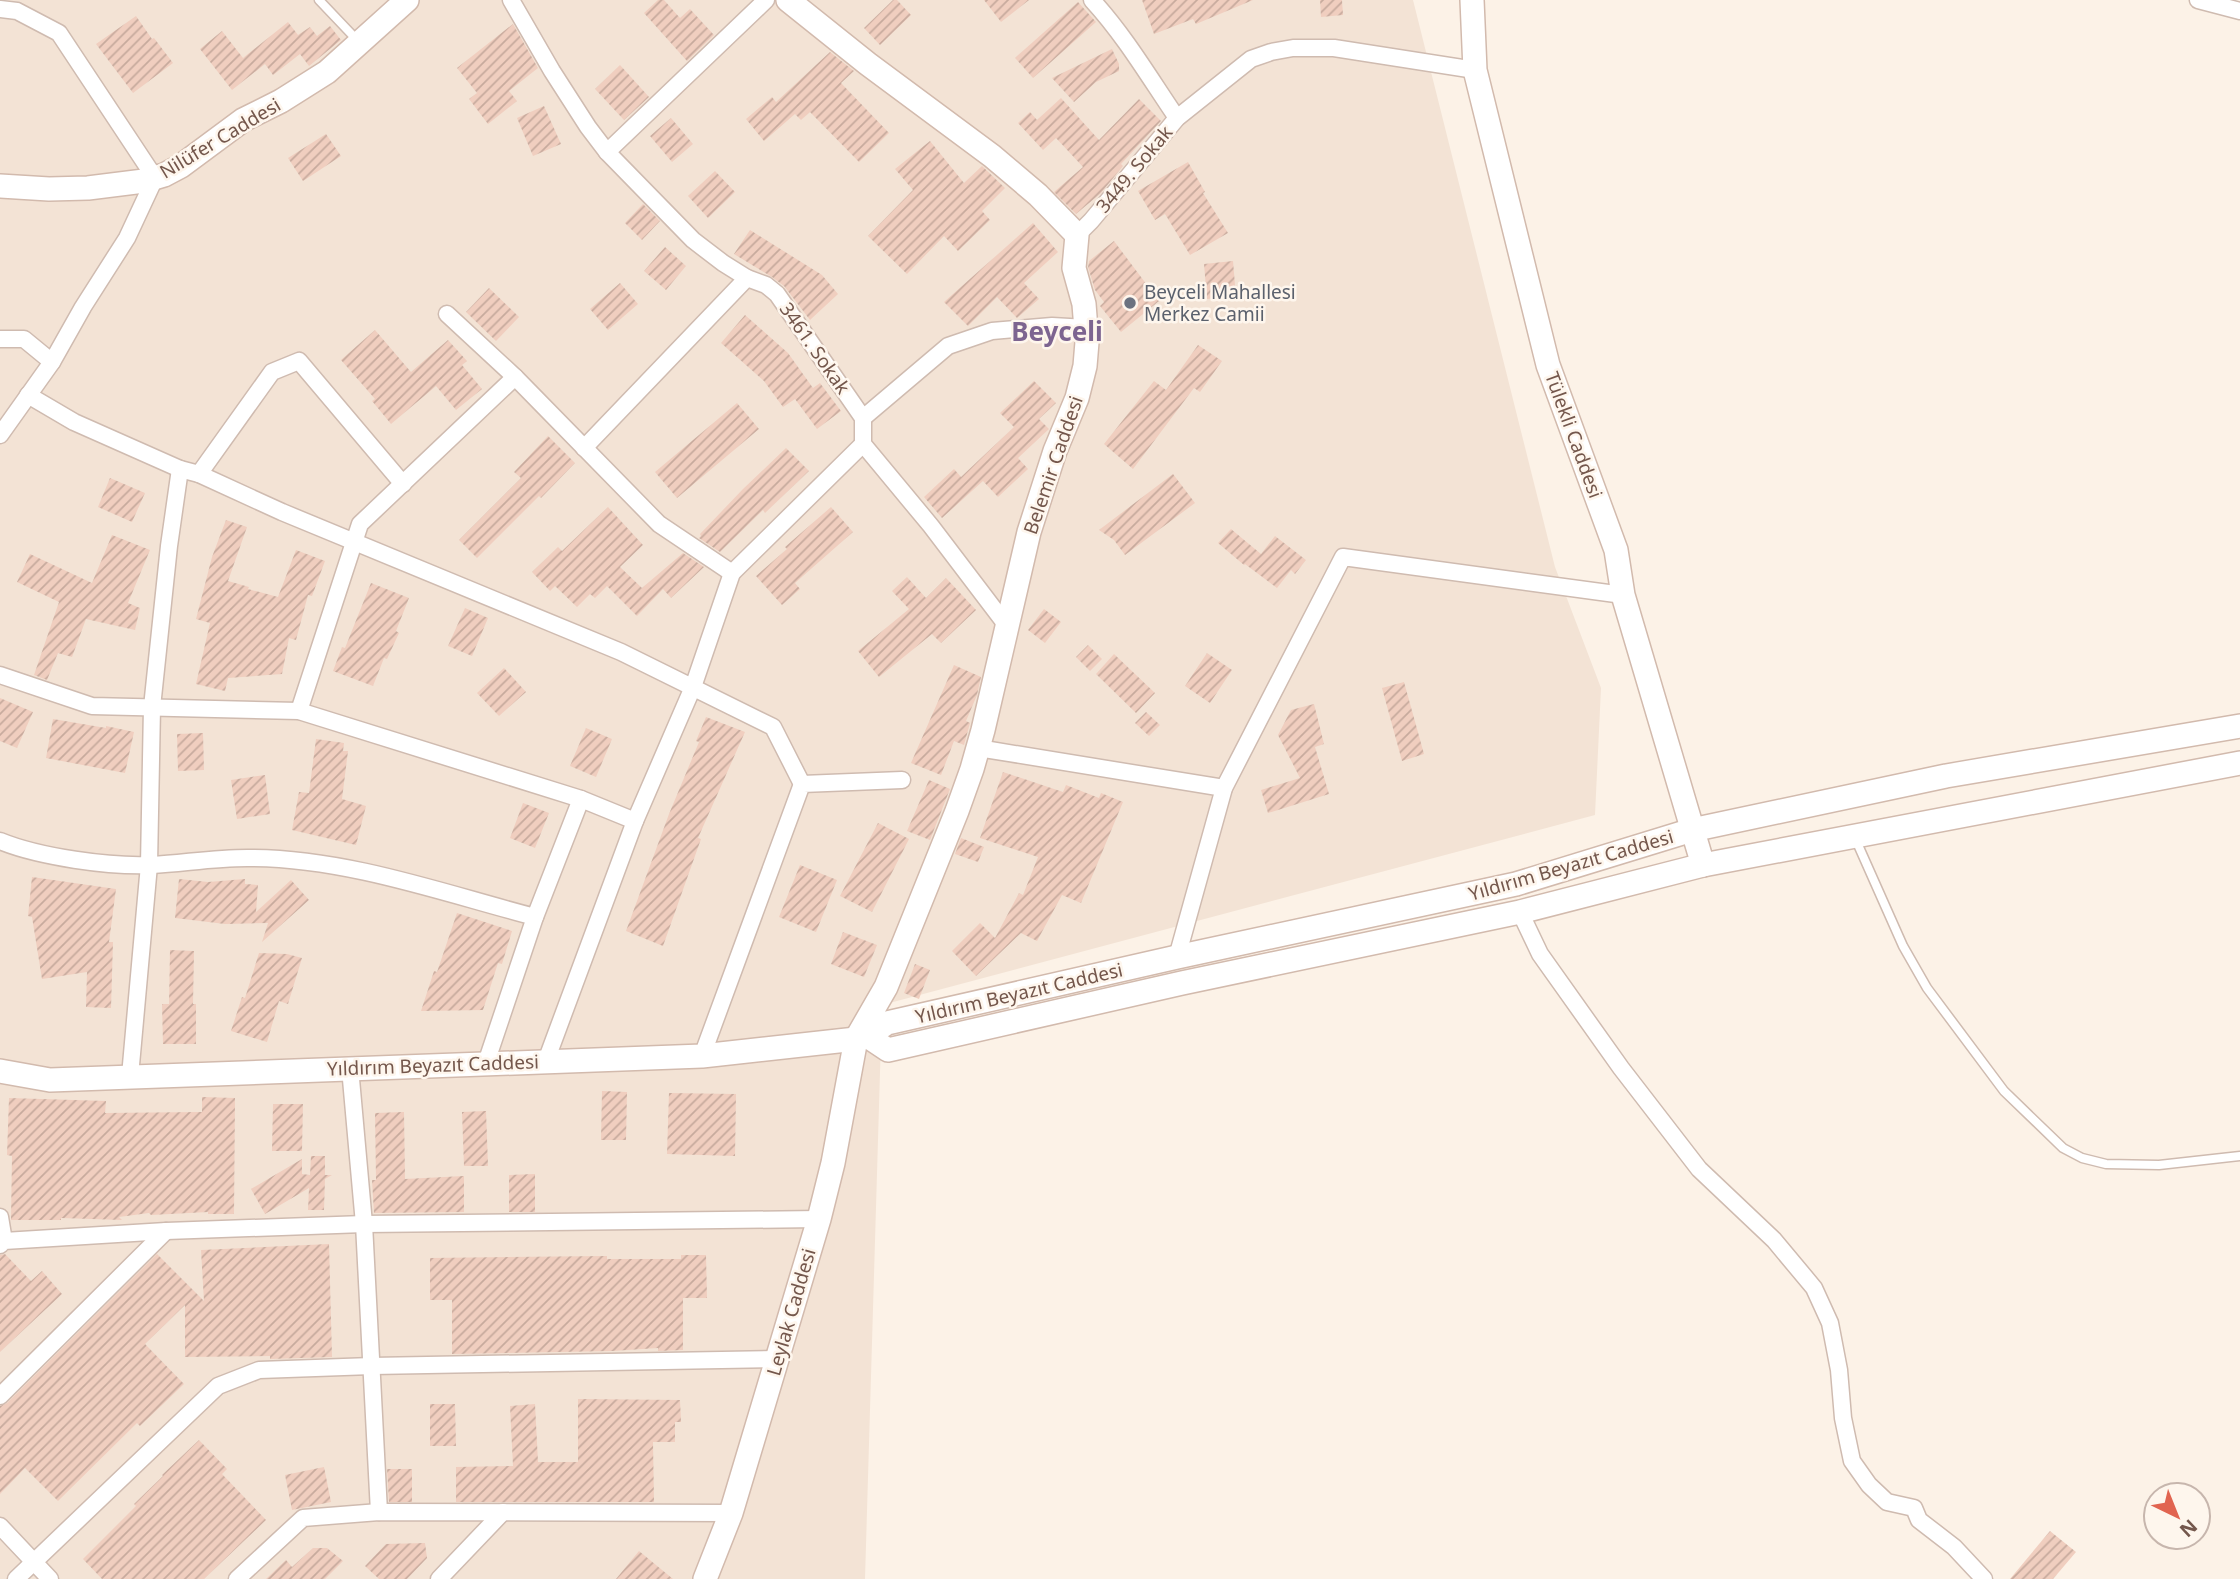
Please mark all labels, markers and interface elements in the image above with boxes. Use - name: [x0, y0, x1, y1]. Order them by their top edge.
- street label: Nilüfer Caddesi: [155, 92, 285, 184]
- street label: 3449. Sokak: [1090, 120, 1178, 218]
- place label: Beyceli Mahallesi Merkez Camii: [1144, 279, 1296, 327]
- marker: Beyceli Mahallesi Merkez Camii: [1122, 295, 1138, 311]
- street label: 3461. Sokak: [774, 297, 856, 399]
- district label: Beyceli: [1011, 313, 1103, 349]
- street label: Tülekli Caddesi: [1539, 368, 1609, 502]
- street label: Belemir Caddesi: [1017, 392, 1089, 538]
- street label: Yıldırım Beyazıt Caddesi: [1466, 823, 1676, 907]
- street label: Yıldırım Beyazıt Caddesi: [913, 956, 1125, 1030]
- street label: Yıldırım Beyazıt Caddesi: [327, 1048, 539, 1082]
- street label: Leylak Caddesi: [760, 1245, 822, 1379]
- north arrow: [2142, 1481, 2212, 1551]
- text: N: [2174, 1514, 2203, 1543]

